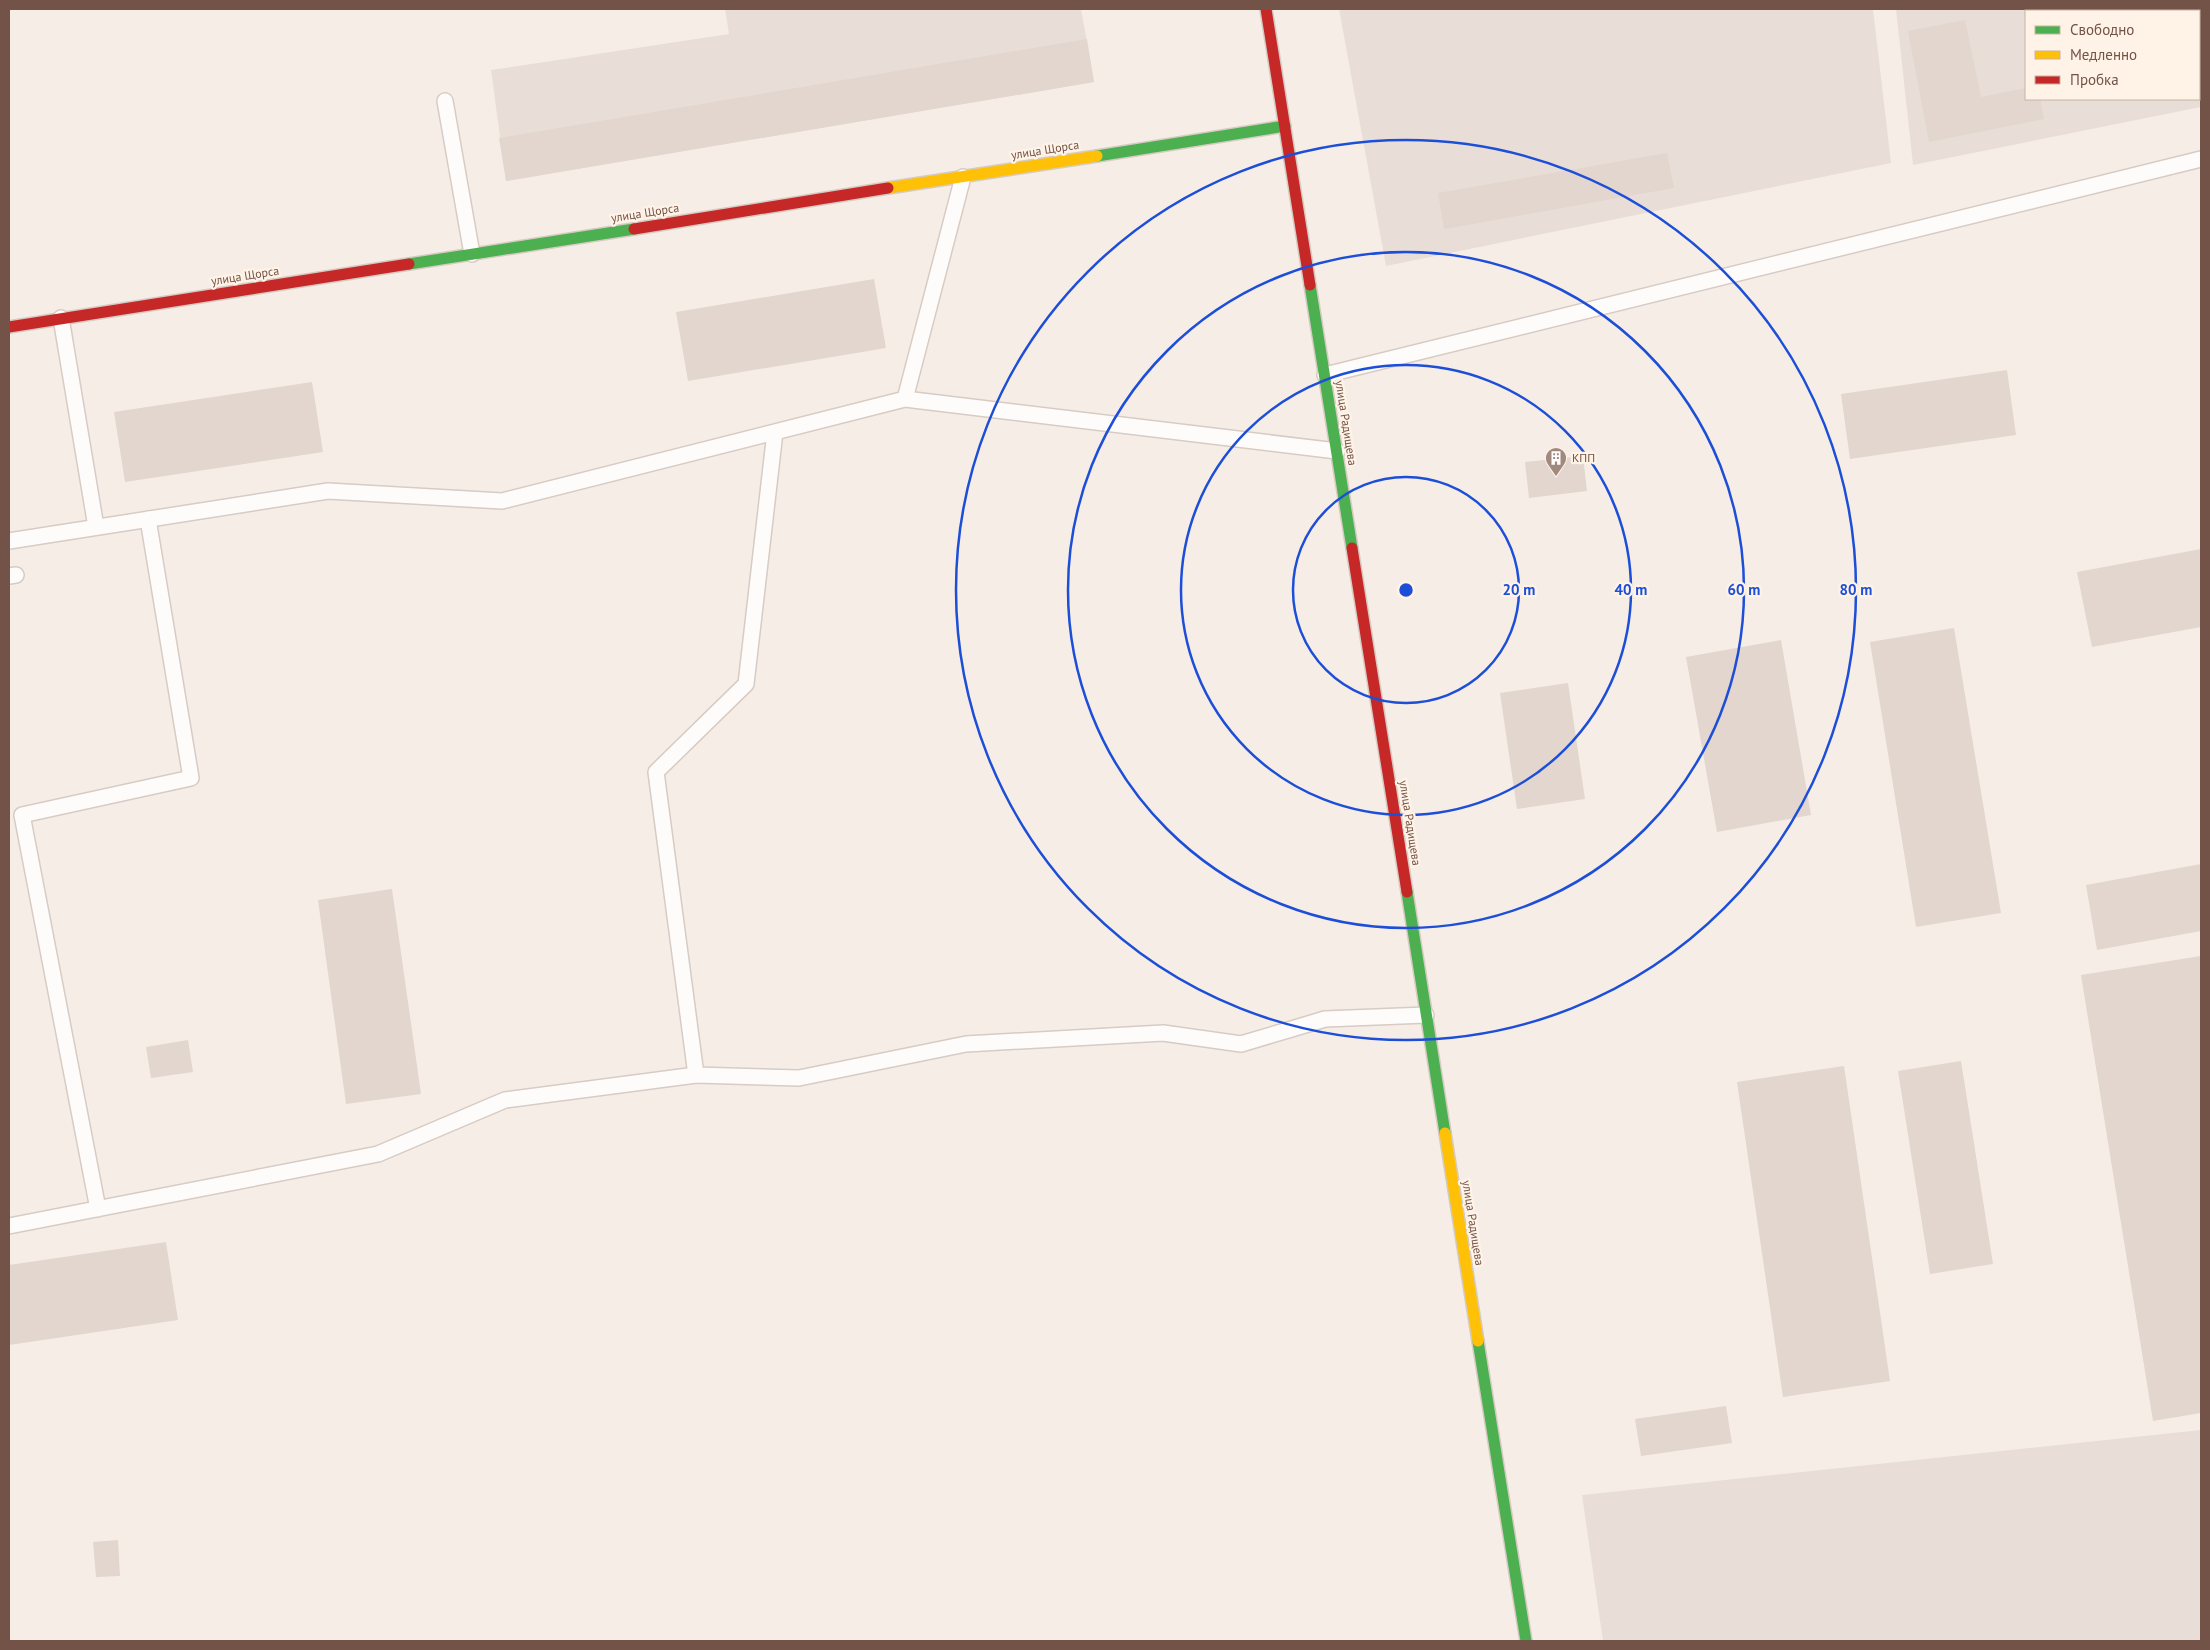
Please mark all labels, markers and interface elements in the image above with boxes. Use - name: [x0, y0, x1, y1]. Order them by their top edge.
- legend: [2025, 10, 2200, 100]
- text: Свободно: [2070, 20, 2134, 39]
- text: Медленно: [2070, 45, 2137, 64]
- text: Пробка: [2070, 70, 2119, 89]
- street label: улица Щорса: [1010, 137, 1080, 162]
- street label: улица Щорса: [610, 200, 680, 225]
- street label: улица Щорса: [210, 263, 280, 288]
- street label: улица Радищева: [1332, 379, 1361, 467]
- building icon: КПП: [1544, 446, 1568, 477]
- place label: КПП: [1572, 450, 1595, 465]
- text: 20 m: [1503, 580, 1535, 599]
- text: 40 m: [1615, 580, 1647, 599]
- text: 60 m: [1728, 580, 1760, 599]
- text: 80 m: [1840, 580, 1872, 599]
- centre of rings: [1397, 581, 1415, 599]
- street label: улица Радищева: [1396, 779, 1425, 867]
- street label: улица Радищева: [1459, 1179, 1488, 1267]

